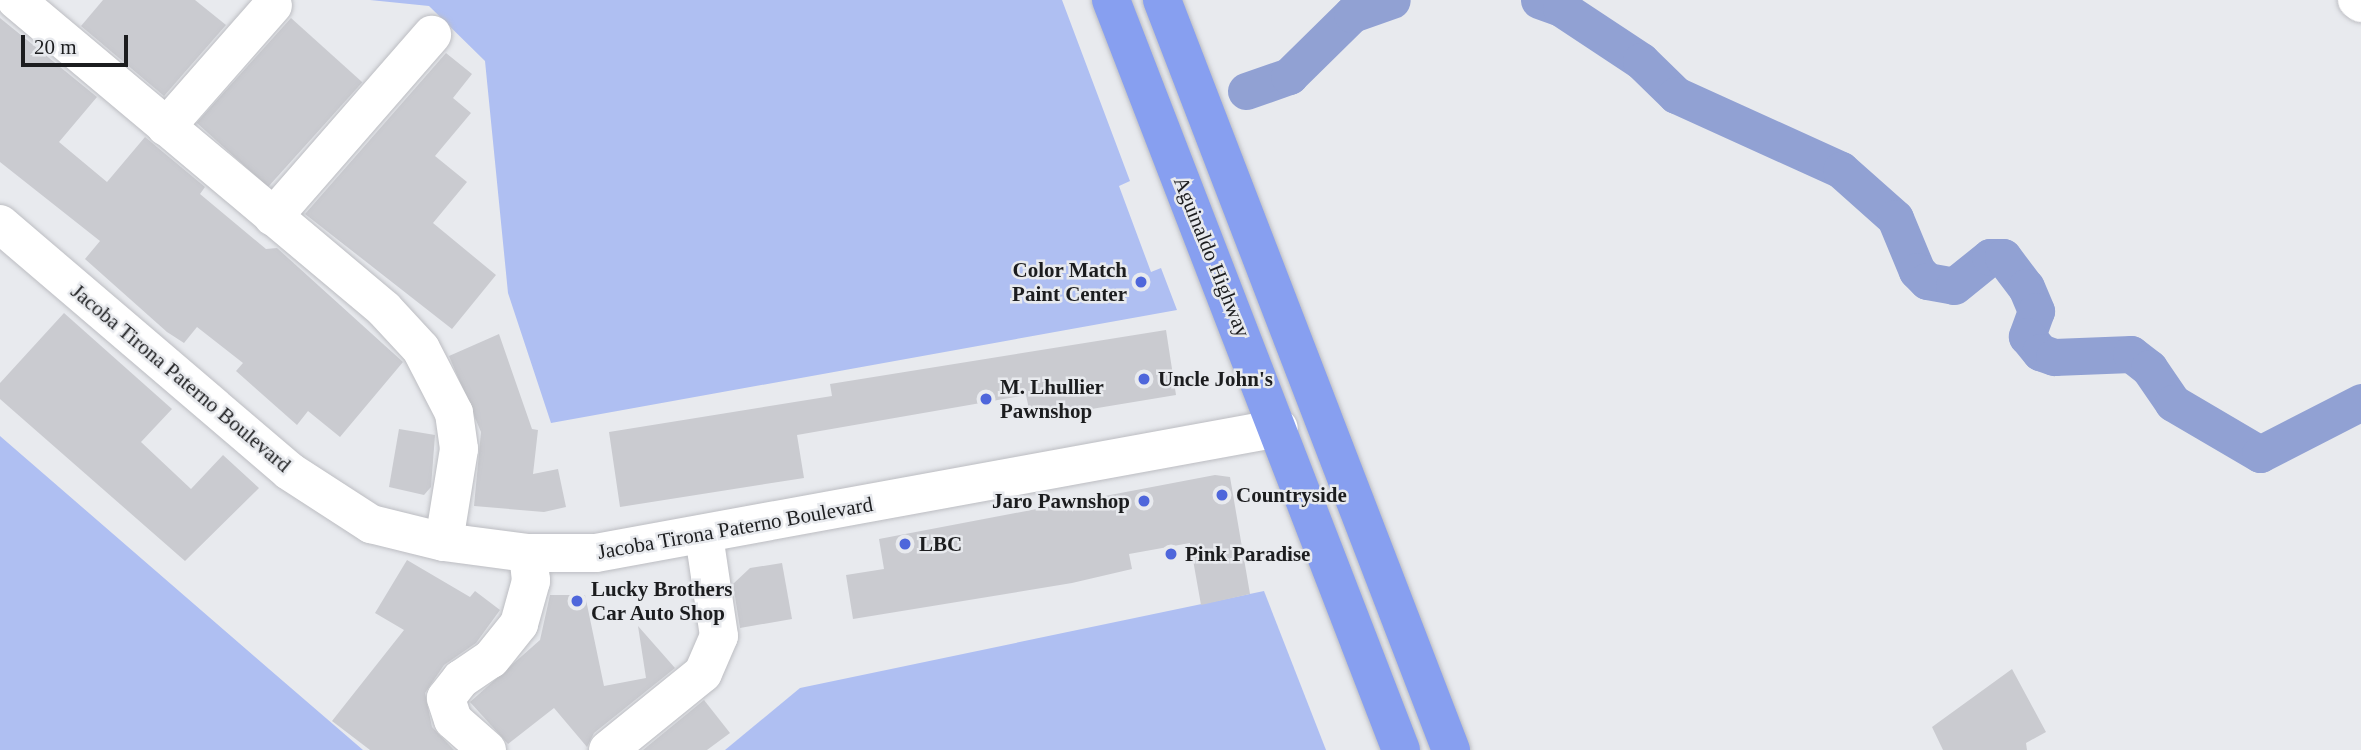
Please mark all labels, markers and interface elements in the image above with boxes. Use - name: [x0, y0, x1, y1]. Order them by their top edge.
- scale bar: [24, 21, 131, 65]
- text: 20 m: [34, 35, 77, 59]
- street label: Aguinaldo Highway: [1168, 173, 1256, 341]
- place label: Color Match Paint Center: [1012, 257, 1127, 307]
- marker: Color Match Paint Center: [1133, 274, 1149, 290]
- street label: Jacoba Tirona Paterno Boulevard: [66, 278, 296, 478]
- place label: Uncle John's: [1158, 366, 1273, 392]
- marker: Uncle John's: [1136, 371, 1152, 387]
- place label: M. Lhullier Pawnshop: [1000, 374, 1104, 424]
- marker: M. Lhullier Pawnshop: [978, 391, 994, 407]
- place label: Countryside: [1236, 482, 1347, 508]
- marker: Countryside: [1214, 487, 1230, 503]
- place label: Jaro Pawnshop: [992, 488, 1130, 514]
- street label: Jacoba Tirona Paterno Boulevard: [595, 491, 875, 565]
- marker: Jaro Pawnshop: [1136, 493, 1152, 509]
- place label: LBC: [919, 531, 962, 557]
- marker: LBC: [897, 536, 913, 552]
- place label: Pink Paradise: [1185, 541, 1310, 567]
- marker: Pink Paradise: [1163, 546, 1179, 562]
- place label: Lucky Brothers Car Auto Shop: [591, 576, 732, 626]
- marker: Lucky Brothers Car Auto Shop: [569, 593, 585, 609]

